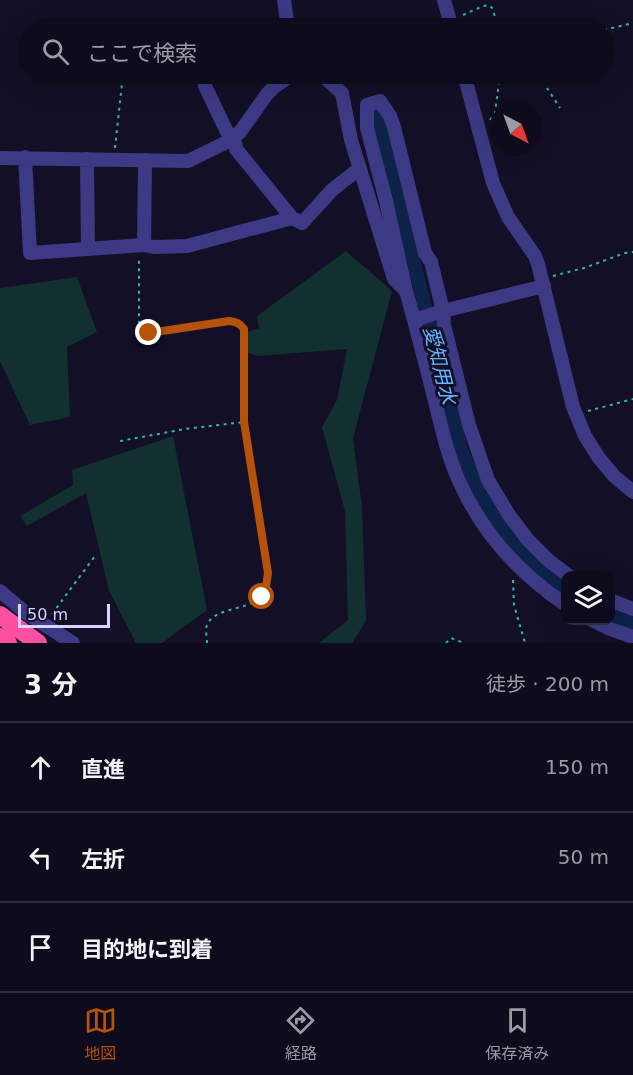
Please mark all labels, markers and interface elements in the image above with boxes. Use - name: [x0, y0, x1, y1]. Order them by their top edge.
- search box: [18, 18, 615, 84]
- icon: search: [39, 35, 72, 68]
- text: ここで検索: [87, 41, 197, 66]
- north arrow: [489, 102, 543, 156]
- route end: [135, 319, 161, 345]
- water label: 愛知用水: [419, 323, 462, 409]
- map controls: [561, 571, 615, 625]
- button: layers: [561, 571, 615, 625]
- route start: [248, 583, 274, 609]
- scale bar: [18, 601, 110, 628]
- text: 50 m: [27, 605, 68, 624]
- text: 3 分: [24, 670, 77, 700]
- text: 徒歩 · 200 m: [486, 672, 609, 696]
- icon: ahead: [24, 751, 57, 784]
- text: 150 m: [545, 755, 609, 779]
- text: 直進: [81, 757, 125, 782]
- icon: left: [24, 841, 57, 874]
- text: 50 m: [558, 845, 609, 869]
- text: 左折: [81, 847, 125, 872]
- icon: arrive: [24, 931, 57, 964]
- text: 目的地に到着: [81, 937, 213, 962]
- tab: 地図: [84, 1004, 117, 1064]
- tab: 経路: [284, 1004, 317, 1064]
- tab: 保存済み: [485, 1004, 549, 1064]

